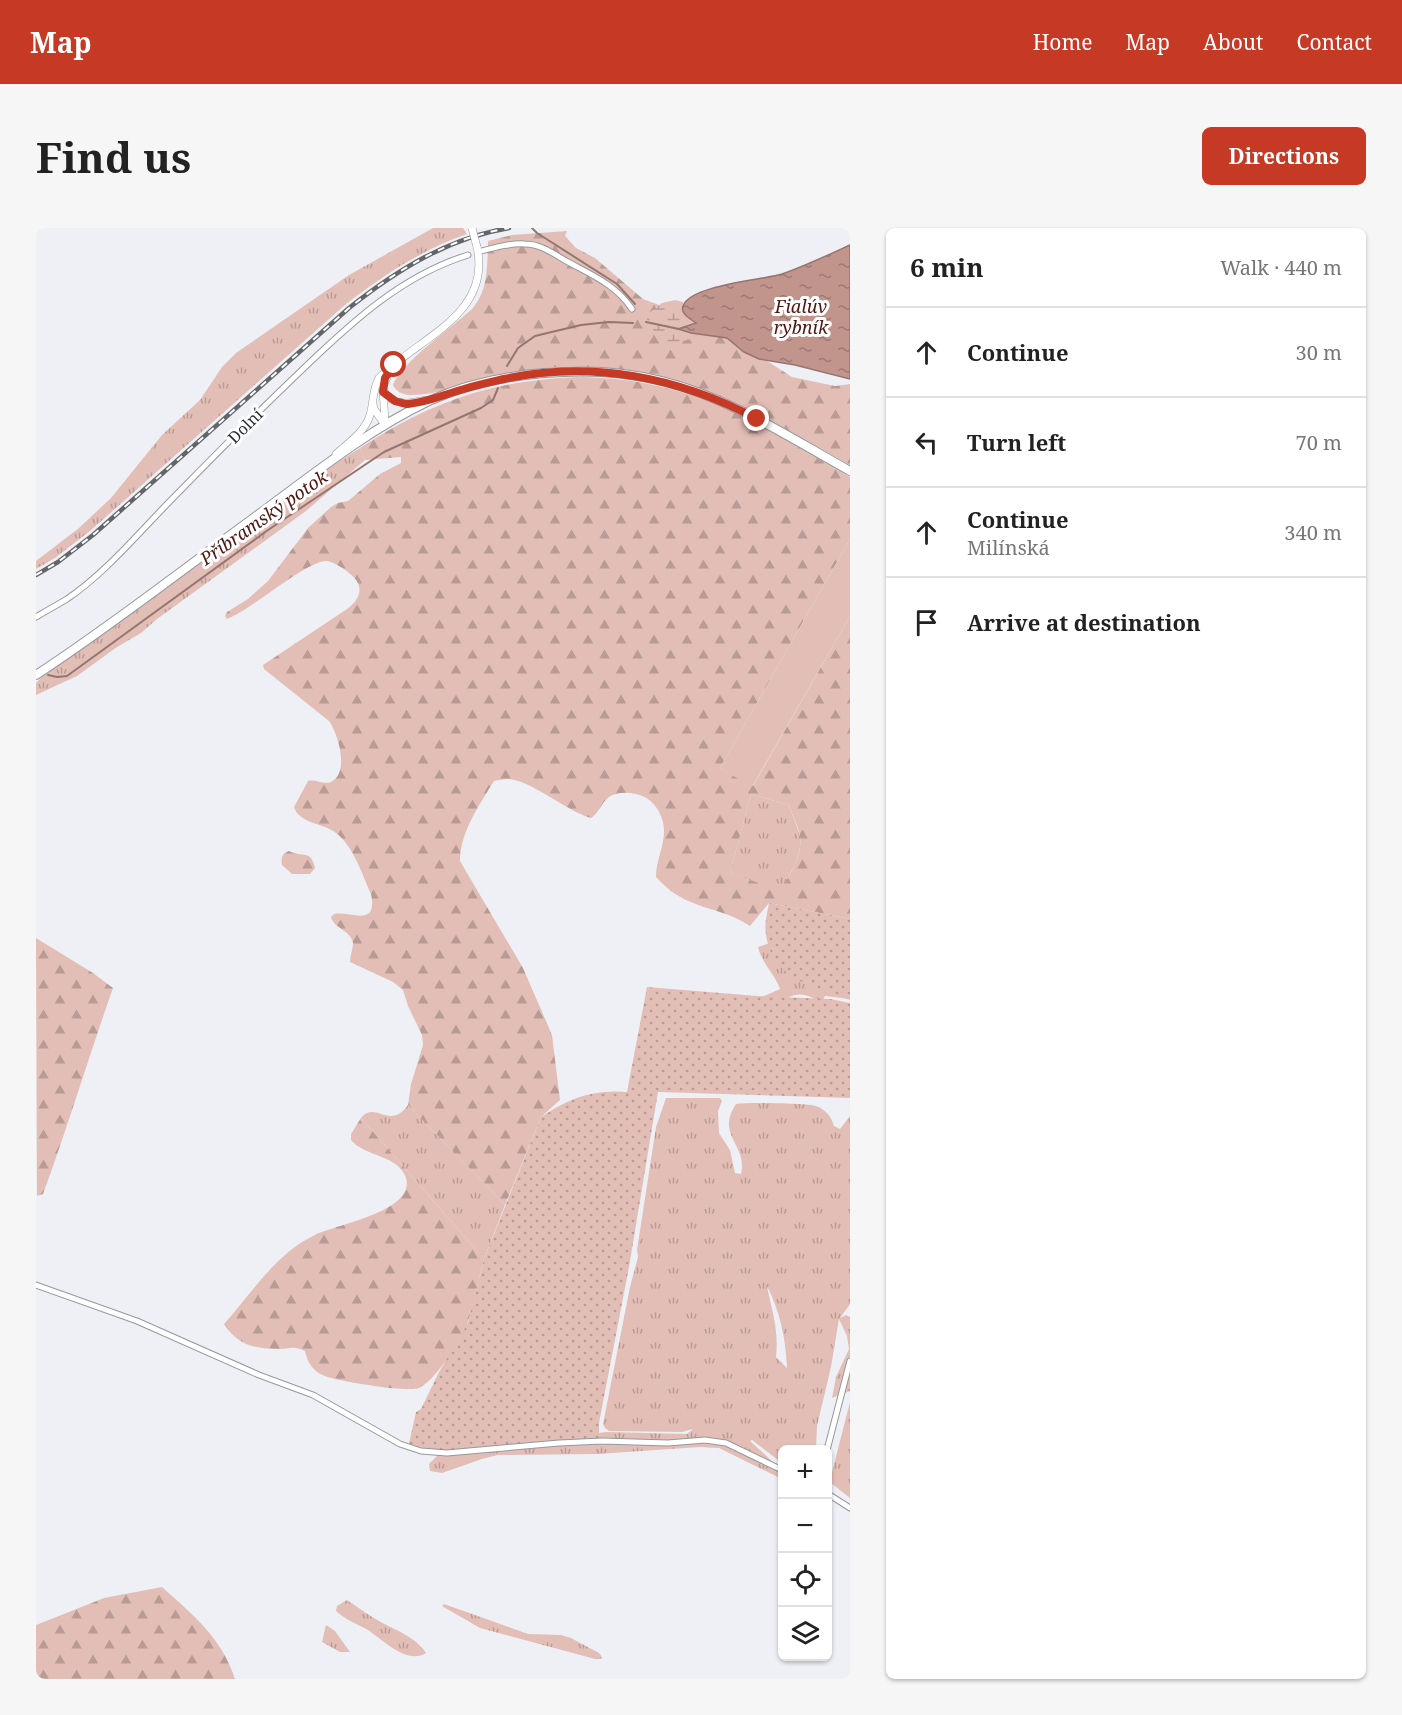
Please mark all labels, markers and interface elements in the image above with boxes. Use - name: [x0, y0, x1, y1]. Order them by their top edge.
- text: Map: [30, 23, 92, 61]
- text: Home: [1033, 28, 1093, 56]
- text: Map: [1126, 28, 1170, 56]
- text: About: [1203, 28, 1264, 56]
- text: Contact: [1297, 28, 1372, 56]
- button: Directions: [1202, 127, 1366, 185]
- text: Find us: [36, 128, 191, 185]
- text: 6 min: [910, 249, 984, 285]
- text: Walk · 440 m: [1220, 254, 1342, 281]
- water label: Fialúv rybník: [774, 294, 829, 339]
- icon: ahead: [910, 336, 943, 369]
- text: Continue: [967, 337, 1069, 367]
- text: 30 m: [1296, 339, 1342, 366]
- route start: [380, 351, 406, 377]
- street label: Dolní: [223, 404, 267, 448]
- route end: [743, 405, 769, 431]
- icon: left: [910, 426, 943, 459]
- text: Turn left: [967, 427, 1066, 457]
- text: 70 m: [1296, 429, 1342, 456]
- water label: Příbramský potok: [194, 464, 333, 571]
- text: Continue: [967, 504, 1069, 534]
- icon: ahead: [910, 516, 943, 549]
- text: 340 m: [1284, 519, 1342, 546]
- text: Milínská: [967, 534, 1050, 561]
- icon: arrive: [910, 606, 943, 639]
- text: Arrive at destination: [967, 607, 1201, 637]
- map controls: [778, 1445, 832, 1661]
- button: +: [778, 1445, 832, 1499]
- button: −: [778, 1499, 832, 1553]
- button: locate: [778, 1553, 832, 1607]
- button: layers: [778, 1607, 832, 1661]

